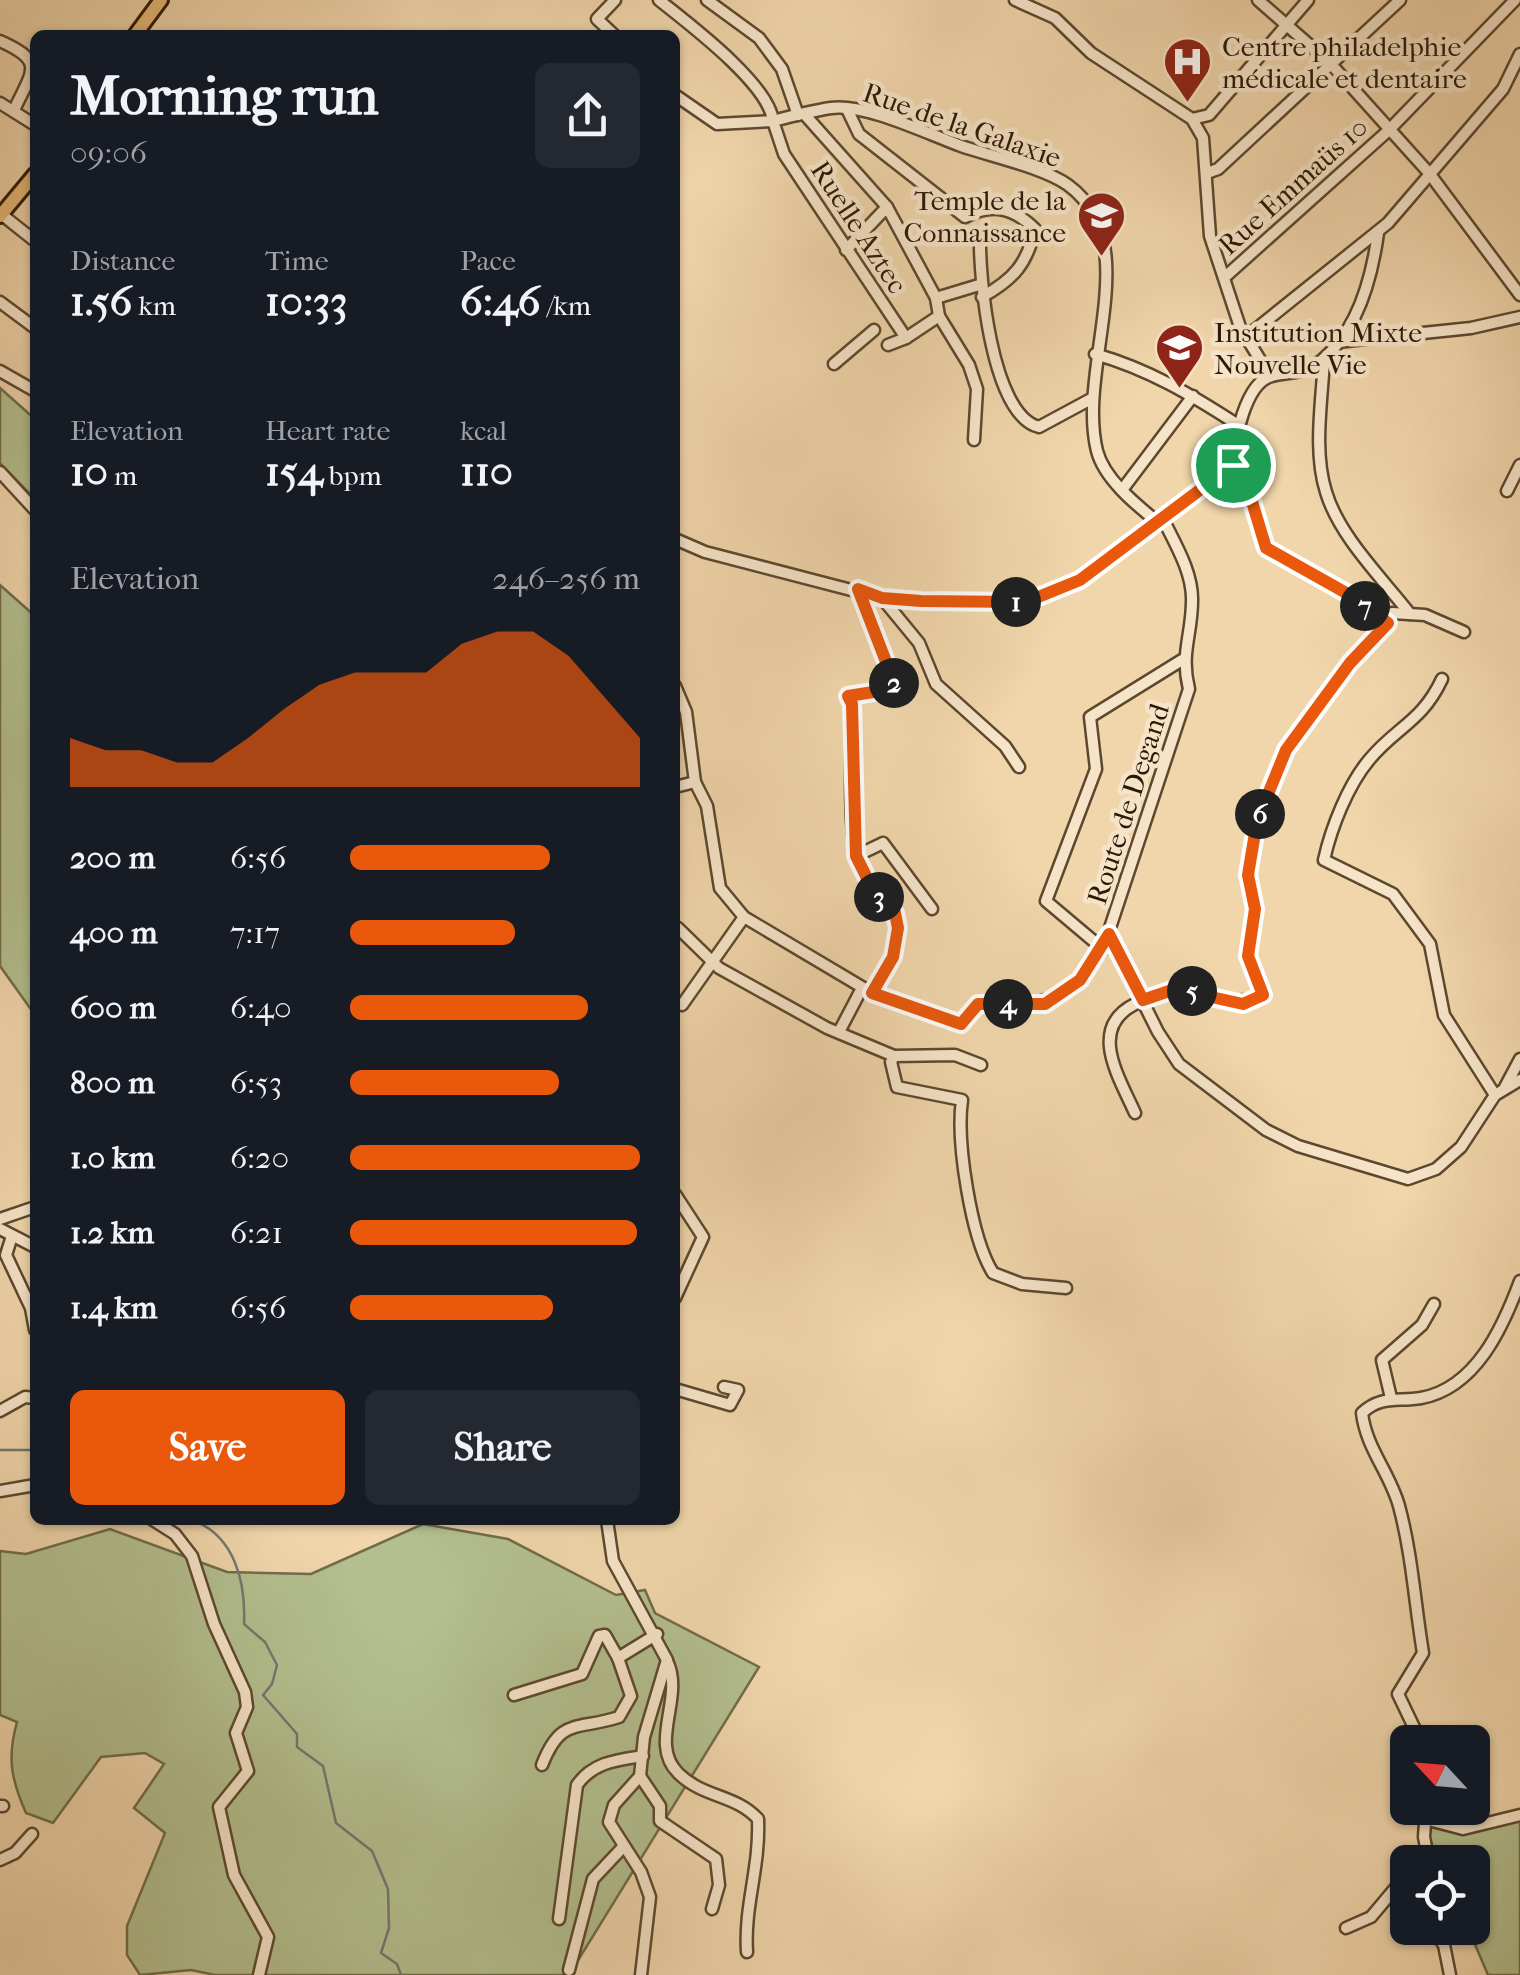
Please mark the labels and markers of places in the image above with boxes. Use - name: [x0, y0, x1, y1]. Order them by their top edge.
- place label: Centre philadelphie médicale et dentaire: [1222, 30, 1467, 95]
- hospital icon: Centre philadelphie médicale et dentaire: [1161, 36, 1213, 104]
- place label: Temple de la Connaissance: [903, 184, 1067, 249]
- school or university icon: Temple de la Connaissance: [1075, 190, 1127, 258]
- place label: Institution Mixte Nouvelle Vie: [1214, 316, 1422, 381]
- school or university icon: Institution Mixte Nouvelle Vie: [1153, 322, 1205, 390]
- pin: [1191, 423, 1276, 508]
- pin: 1: [991, 577, 1041, 627]
- pin: 7: [1340, 581, 1390, 631]
- pin: 2: [869, 658, 919, 708]
- pin: 6: [1235, 789, 1285, 839]
- pin: 3: [854, 872, 904, 922]
- pin: 5: [1167, 966, 1217, 1016]
- pin: 4: [983, 979, 1033, 1029]

